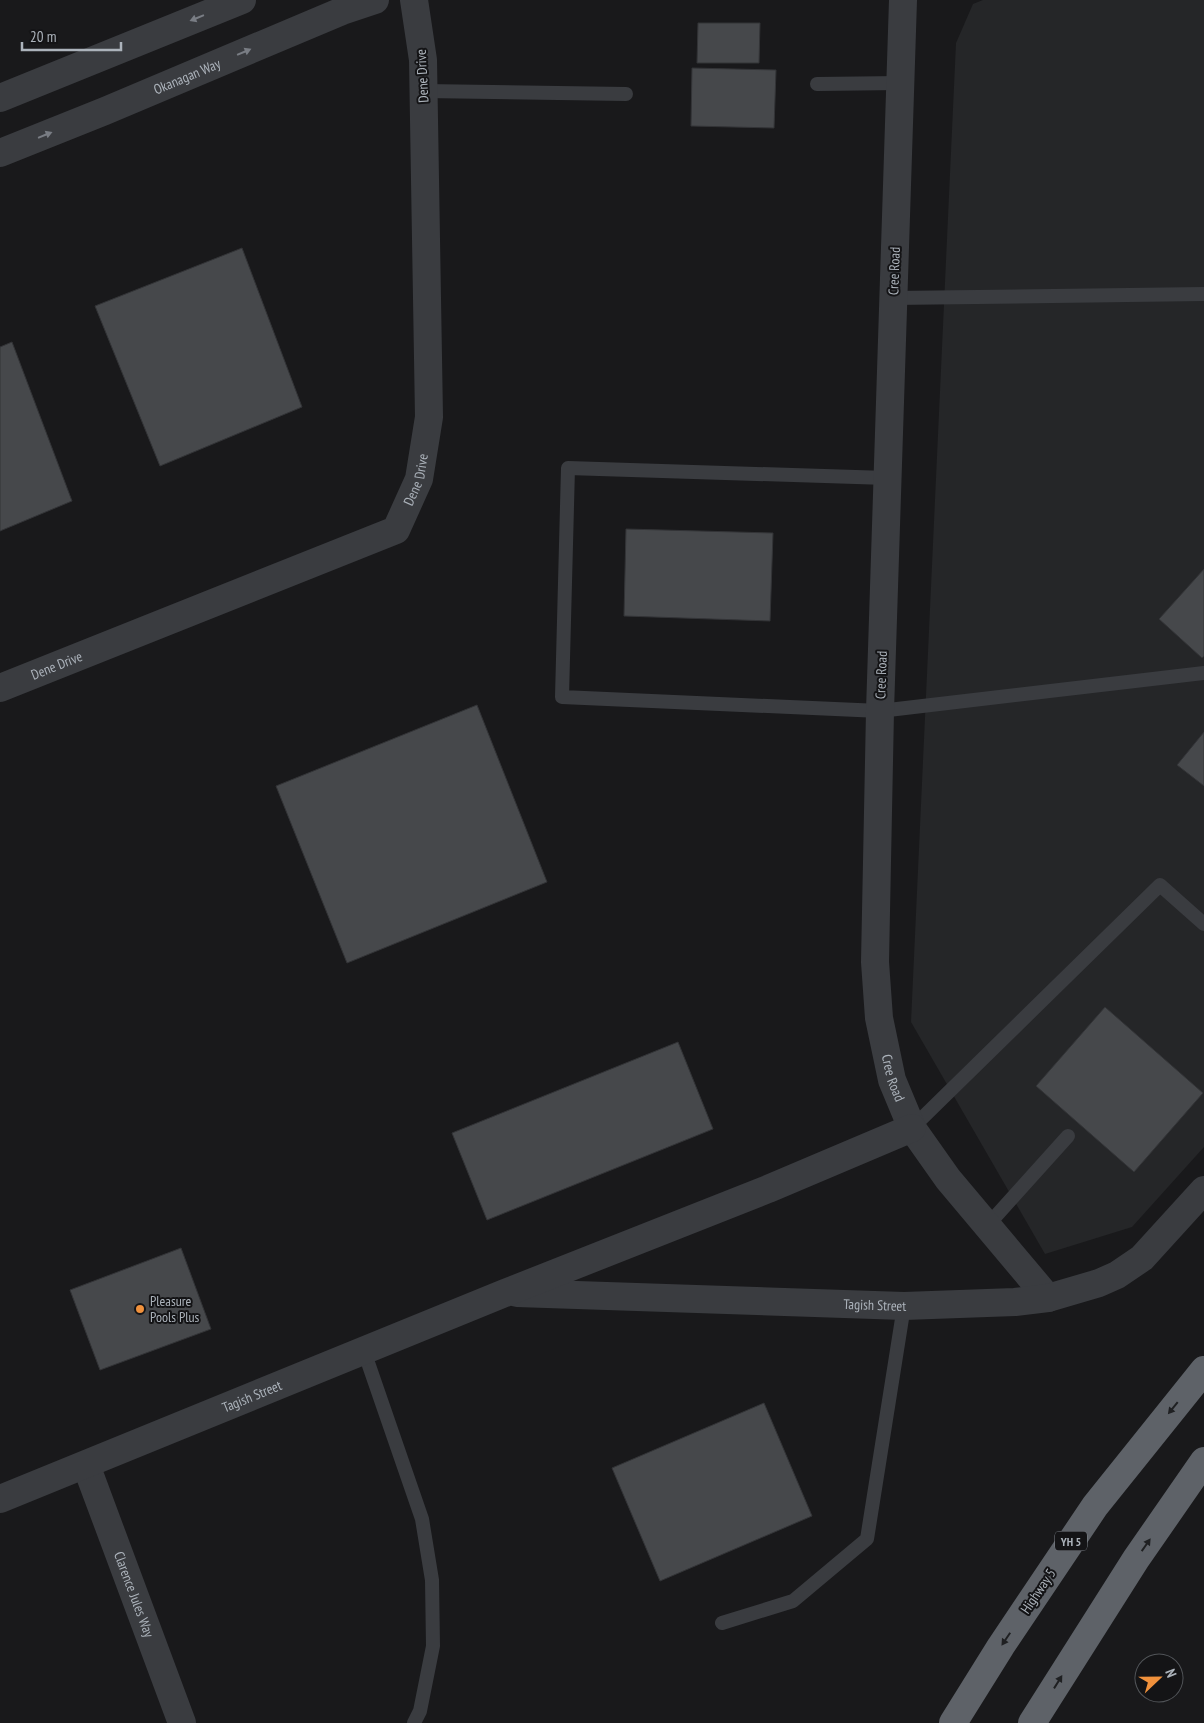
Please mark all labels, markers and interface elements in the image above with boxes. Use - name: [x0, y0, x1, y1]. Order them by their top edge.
- one-way arrow: [189, 14, 204, 22]
- scale bar: [22, 20, 121, 52]
- text: 20 m: [30, 27, 56, 46]
- one-way arrow: [237, 48, 251, 56]
- street label: Dene Drive: [412, 49, 432, 103]
- street label: Okanagan Way: [151, 54, 224, 99]
- one-way arrow: [38, 130, 52, 138]
- street label: Cree Road: [884, 247, 904, 295]
- street label: Dene Drive: [399, 452, 432, 508]
- street label: Dene Drive: [28, 647, 85, 684]
- street label: Cree Road: [871, 651, 891, 699]
- street label: Cree Road: [878, 1053, 909, 1104]
- place label: Pleasure Pools Plus: [150, 1292, 200, 1326]
- street label: Tagish Street: [843, 1295, 907, 1315]
- marker: Pleasure Pools Plus: [134, 1303, 146, 1315]
- street label: Tagish Street: [219, 1376, 284, 1416]
- one-way arrow: [1168, 1401, 1179, 1414]
- road number: YH 5: [1055, 1532, 1087, 1550]
- one-way arrow: [1141, 1538, 1151, 1552]
- street label: Clarence Jules Way: [110, 1549, 159, 1641]
- street label: Highway 5: [1016, 1565, 1060, 1617]
- one-way arrow: [1001, 1632, 1011, 1645]
- north arrow: [1134, 1653, 1184, 1703]
- text: N: [1161, 1666, 1181, 1680]
- one-way arrow: [1053, 1675, 1063, 1688]

